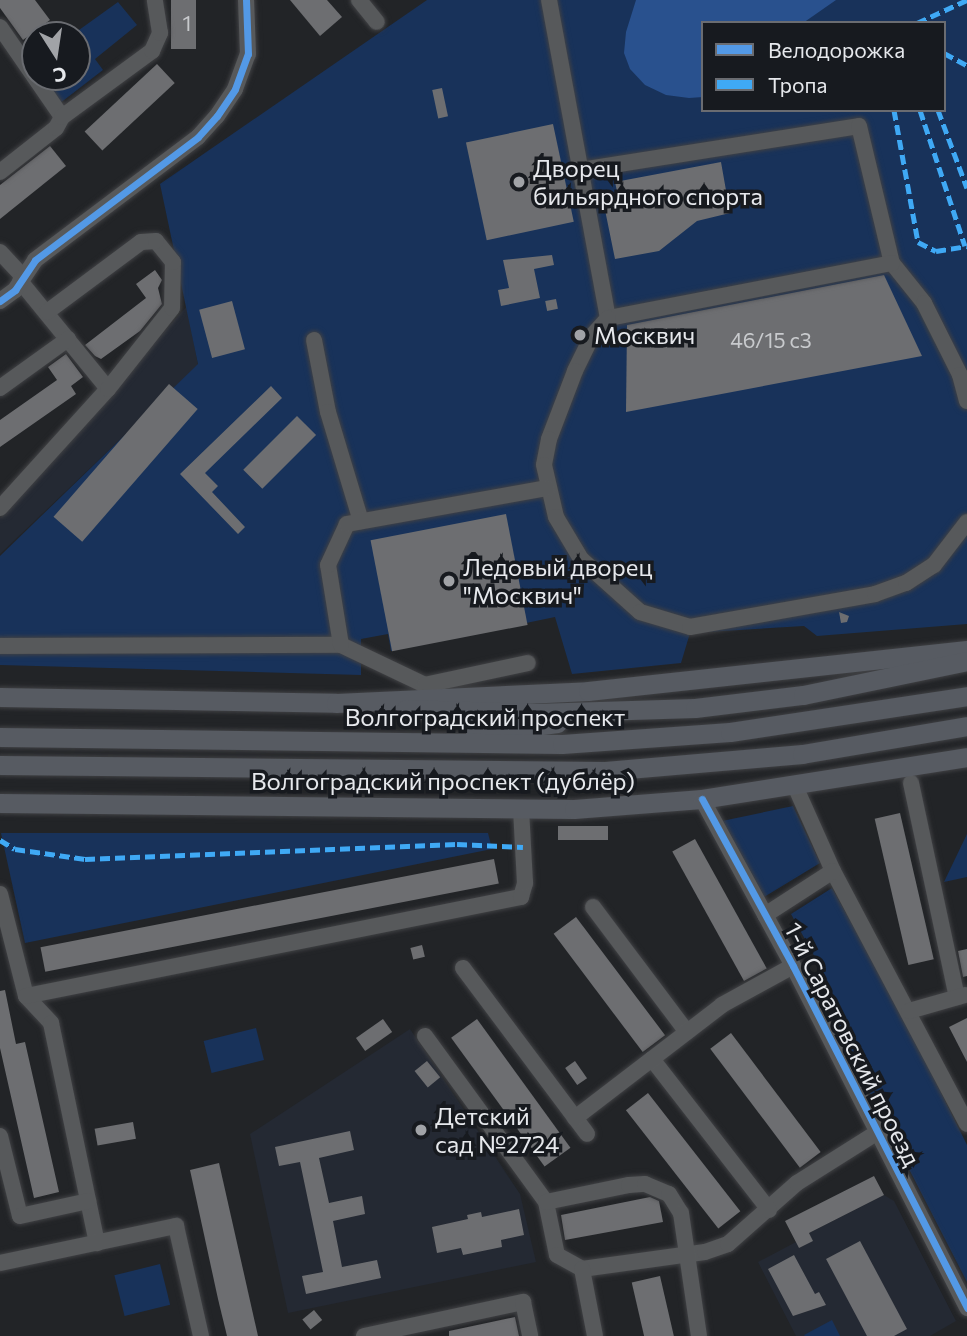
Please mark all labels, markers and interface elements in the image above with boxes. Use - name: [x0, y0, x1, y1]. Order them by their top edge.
- house number: 1: [183, 10, 191, 36]
- north arrow: [21, 21, 91, 91]
- legend: [701, 21, 946, 112]
- text: Велодорожка: [768, 37, 905, 62]
- text: С: [51, 62, 69, 88]
- text: Тропа: [768, 72, 827, 97]
- place label: Дворец бильярдного спорта: [533, 154, 763, 210]
- marker: Дворец бильярдного спорта: [511, 174, 527, 190]
- place label: Москвич: [594, 321, 695, 349]
- marker: Москвич: [572, 327, 588, 343]
- house number: 46/15 с3: [730, 327, 812, 353]
- place label: Ледовый дворец "Москвич": [463, 553, 652, 609]
- marker: Ледовый дворец "Москвич": [441, 573, 457, 589]
- street label: Волгоградский проспект: [345, 703, 625, 731]
- street label: Волгоградский проспект (дублёр): [251, 767, 635, 795]
- street label: 1-й Саратовский проезд: [779, 917, 927, 1171]
- place label: Детский сад №2724: [435, 1102, 559, 1158]
- marker: Детский сад №2724: [413, 1122, 429, 1138]

